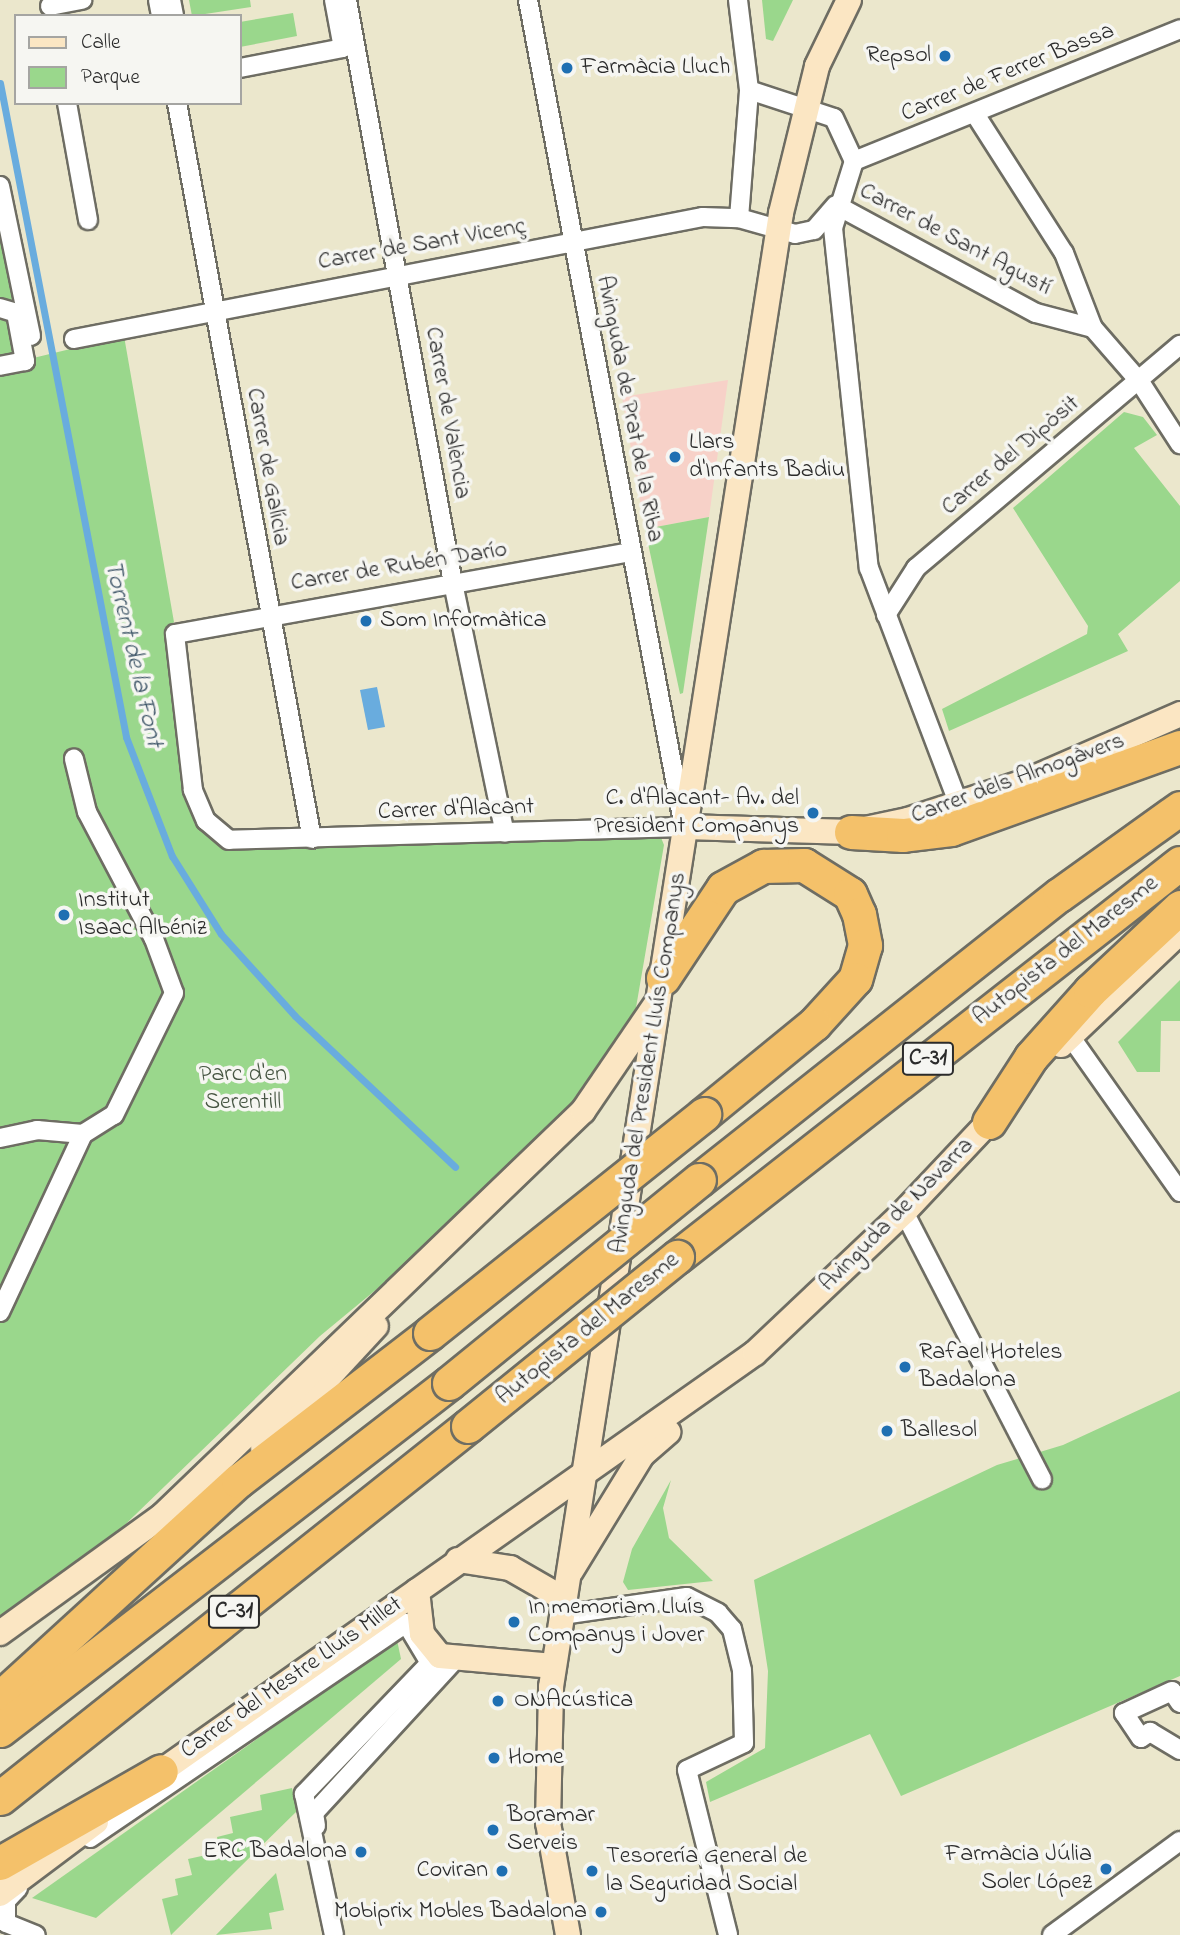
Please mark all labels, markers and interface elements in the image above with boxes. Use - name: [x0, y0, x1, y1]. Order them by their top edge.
- legend: [14, 14, 242, 105]
- street label: Carrer de Ferrer Bassa: [897, 17, 1119, 129]
- text: Calle: [81, 28, 120, 58]
- place label: Repsol: [866, 42, 931, 70]
- marker: Repsol: [937, 48, 953, 64]
- place label: Farmàcia Lluch: [581, 54, 730, 82]
- marker: Farmàcia Lluch: [559, 60, 575, 76]
- text: Parque: [81, 63, 140, 93]
- street label: Carrer de Sant Agustí: [854, 177, 1056, 303]
- street label: Carrer de Sant Vicenç: [316, 213, 528, 277]
- street label: Avinguda de Prat de la Riba: [589, 273, 669, 545]
- street label: Carrer de València: [418, 325, 476, 501]
- street label: Carrer de Galícia: [239, 386, 295, 548]
- street label: Carrer del Dipòsit: [936, 390, 1086, 522]
- place label: Llars d'Infants Badiu: [689, 429, 845, 485]
- marker: Llars d'Infants Badiu: [667, 449, 683, 465]
- street label: Carrer de Rubén Darío: [289, 536, 509, 598]
- water label: Torrent de la Font: [95, 558, 169, 750]
- place label: Som Informàtica: [380, 607, 546, 635]
- marker: Som Informàtica: [358, 613, 374, 629]
- street label: Carrer dels Almogàvers: [907, 727, 1129, 831]
- place label: C. d'Alacant- Av. del President Companys: [594, 785, 799, 841]
- street label: Carrer d'Alacant: [377, 793, 535, 827]
- marker: C. d'Alacant- Av. del President Companys: [805, 805, 821, 821]
- street label: Avinguda del President Lluís Companys: [605, 870, 693, 1256]
- street label: Autopista del Maresme: [968, 870, 1164, 1032]
- place label: Institut Isaac Albéniz: [78, 887, 207, 943]
- marker: Institut Isaac Albéniz: [56, 907, 72, 923]
- road number: C-31: [902, 1040, 954, 1078]
- park label: Parc d'en Serentill: [199, 1061, 287, 1117]
- street label: Avinguda de Navarra: [814, 1132, 980, 1298]
- street label: Autopista del Maresme: [491, 1246, 685, 1412]
- place label: Rafael Hoteles Badalona: [919, 1339, 1062, 1395]
- marker: Rafael Hoteles Badalona: [897, 1359, 913, 1375]
- place label: Ballesol: [901, 1417, 977, 1445]
- marker: Ballesol: [879, 1423, 895, 1439]
- street label: Carrer del Mestre Lluís Millet: [176, 1590, 408, 1766]
- road number: C-31: [208, 1592, 260, 1632]
- place label: In memoriam Lluís Companys i Jover: [528, 1594, 704, 1650]
- marker: In memoriam Lluís Companys i Jover: [506, 1614, 522, 1630]
- place label: ONAcústica: [514, 1687, 633, 1715]
- marker: ONAcústica: [488, 1691, 508, 1711]
- place label: Home: [508, 1744, 564, 1772]
- marker: Home: [486, 1750, 502, 1766]
- place label: Boramar Serveis: [507, 1802, 595, 1858]
- marker: Boramar Serveis: [485, 1822, 501, 1838]
- place label: ERC Badalona: [203, 1838, 347, 1866]
- place label: Farmàcia Júlia Soler López: [945, 1841, 1092, 1897]
- place label: Tesorería General de la Seguridad Social: [606, 1843, 807, 1899]
- marker: ERC Badalona: [353, 1844, 369, 1860]
- place label: Coviran: [417, 1857, 488, 1885]
- marker: Farmàcia Júlia Soler López: [1098, 1861, 1114, 1877]
- marker: Coviran: [494, 1863, 510, 1879]
- marker: Tesorería General de la Seguridad Social: [584, 1863, 600, 1879]
- place label: Mobiprix Mobles Badalona: [334, 1898, 587, 1926]
- marker: Mobiprix Mobles Badalona: [593, 1904, 609, 1920]

